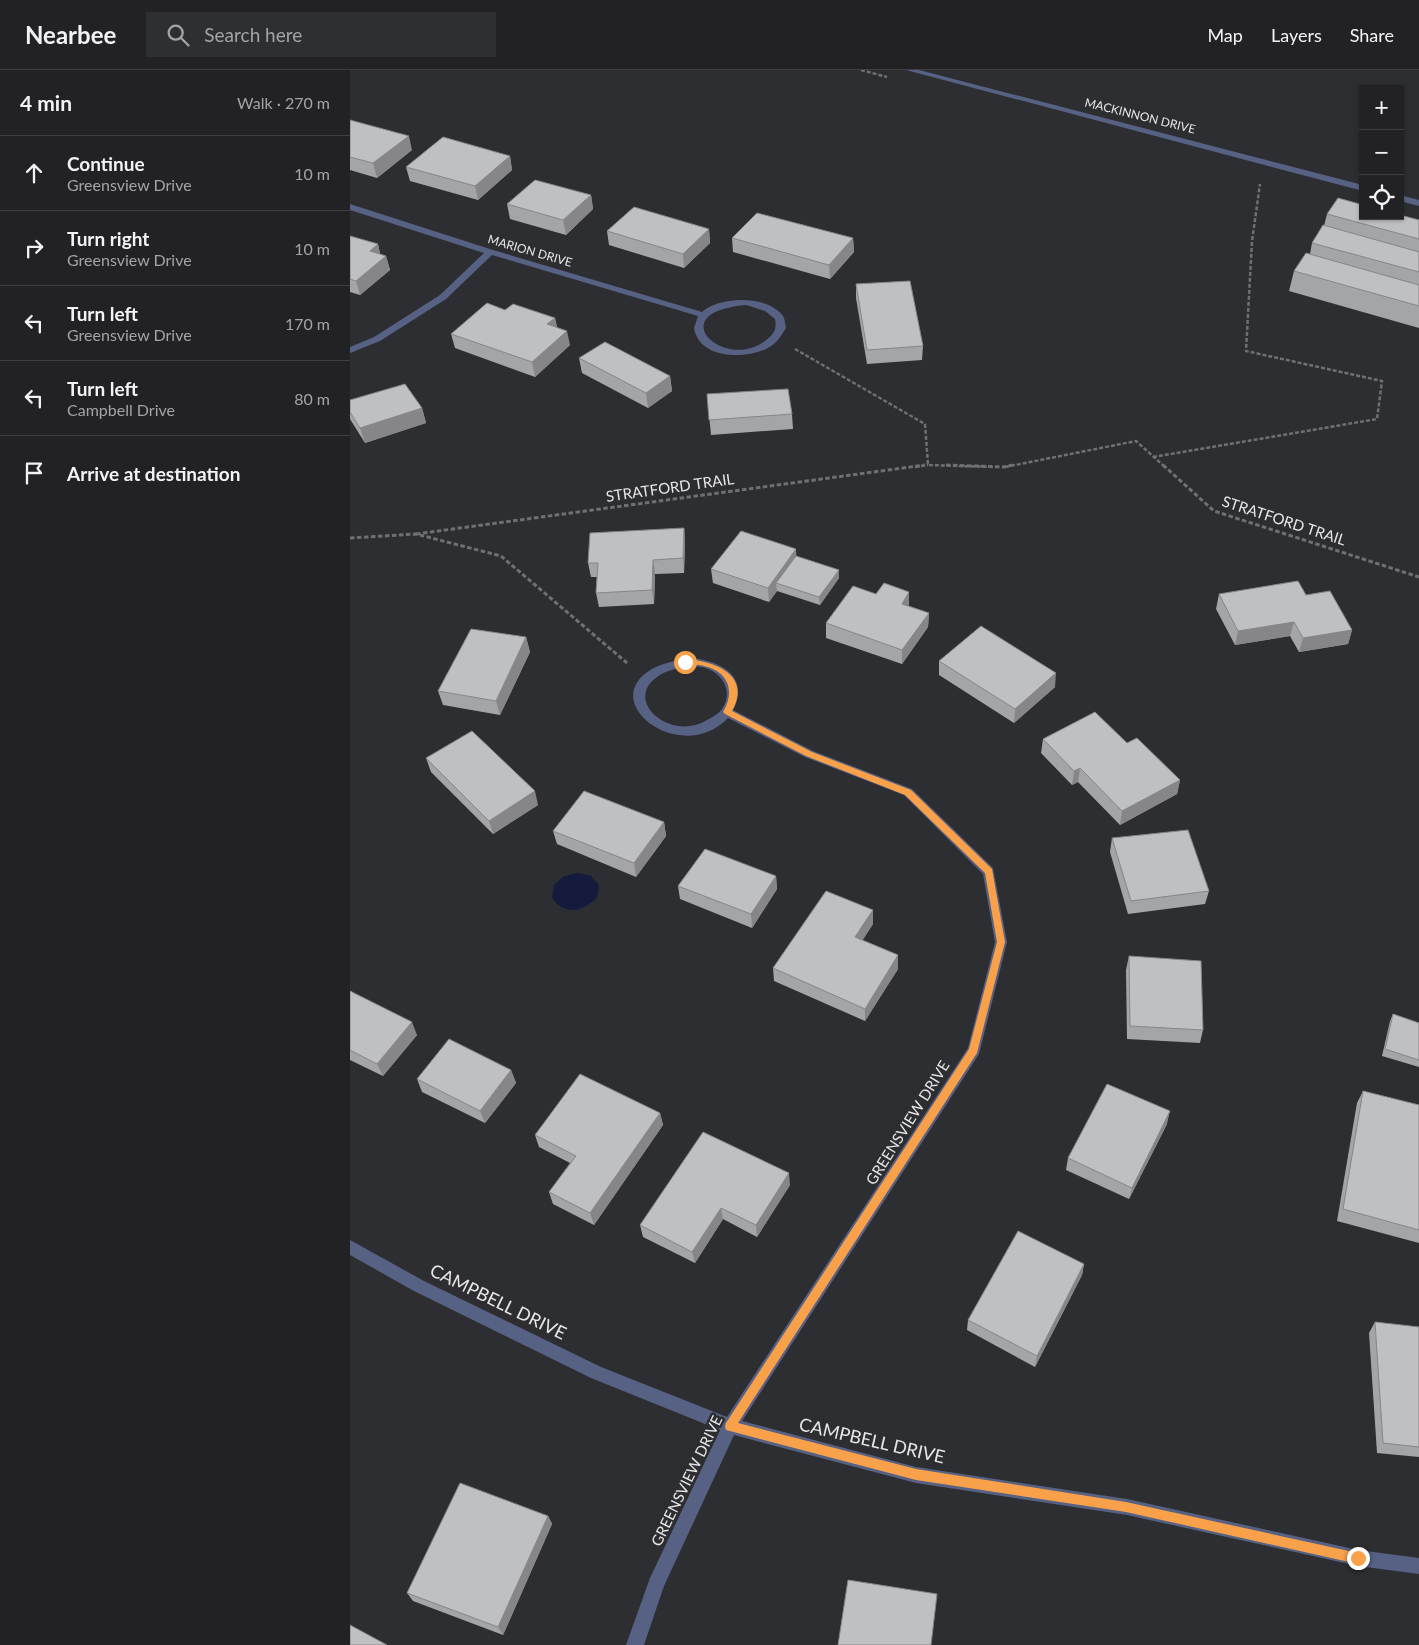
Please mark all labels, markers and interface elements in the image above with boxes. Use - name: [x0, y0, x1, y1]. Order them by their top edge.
- search box: [146, 12, 496, 57]
- text: Nearbee: [25, 20, 116, 49]
- icon: search: [164, 21, 192, 49]
- text: Search here: [204, 23, 302, 46]
- text: Map: [1207, 24, 1243, 46]
- text: Layers: [1271, 24, 1322, 46]
- text: Share: [1350, 24, 1394, 46]
- map controls: [1359, 85, 1404, 220]
- button: +: [1359, 85, 1404, 130]
- text: 4 min: [20, 90, 72, 115]
- text: Walk · 270 m: [237, 93, 330, 112]
- street label: MACKINNON DRIVE: [1083, 94, 1197, 137]
- button: −: [1359, 130, 1404, 175]
- text: Continue: [67, 152, 145, 175]
- icon: ahead: [20, 159, 48, 187]
- text: 10 m: [294, 164, 330, 183]
- text: Greensview Drive: [67, 175, 192, 194]
- button: locate: [1359, 175, 1404, 220]
- text: Turn right: [67, 227, 149, 250]
- street label: MARION DRIVE: [486, 231, 574, 270]
- icon: right: [20, 234, 48, 262]
- text: 10 m: [294, 239, 330, 258]
- text: Greensview Drive: [67, 250, 192, 269]
- text: Turn left: [67, 302, 138, 325]
- icon: left: [20, 309, 48, 337]
- text: 170 m: [285, 314, 330, 333]
- text: Greensview Drive: [67, 325, 192, 344]
- text: Turn left: [67, 377, 138, 400]
- icon: left: [20, 384, 48, 412]
- text: 80 m: [294, 389, 330, 408]
- text: Campbell Drive: [67, 400, 175, 419]
- icon: arrive: [20, 459, 48, 487]
- text: Arrive at destination: [67, 462, 240, 485]
- street label: STRATFORD TRAIL: [605, 469, 735, 505]
- street label: STRATFORD TRAIL: [1220, 492, 1349, 549]
- route start: [674, 651, 697, 674]
- street label: GREENSVIEW DRIVE: [862, 1057, 953, 1188]
- street label: CAMPBELL DRIVE: [427, 1259, 570, 1344]
- street label: GREENSVIEW DRIVE: [647, 1412, 726, 1549]
- street label: CAMPBELL DRIVE: [797, 1413, 947, 1467]
- route end: [1347, 1547, 1370, 1570]

